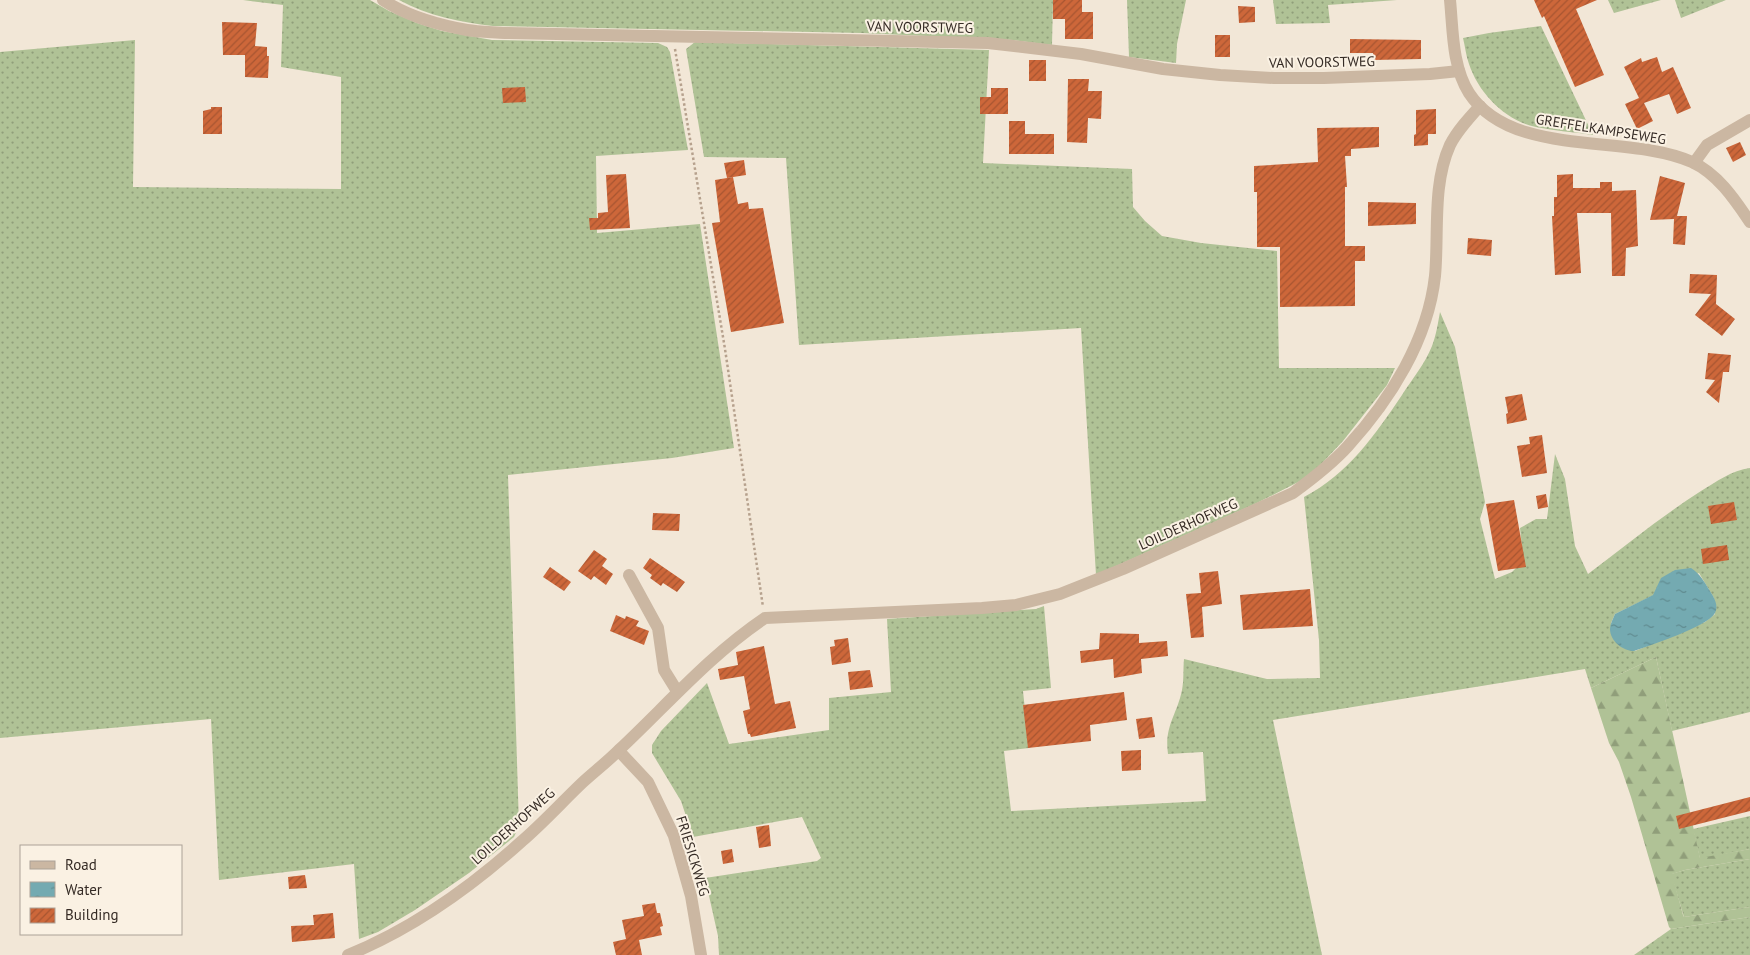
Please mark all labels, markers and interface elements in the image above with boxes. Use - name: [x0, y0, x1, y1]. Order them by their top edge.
- street label: VAN VOORSTWEG: [866, 17, 973, 37]
- street label: VAN VOORSTWEG: [1268, 52, 1375, 72]
- street label: GREFFELKAMPSEWEG: [1535, 110, 1667, 148]
- street label: LOILDERHOFWEG: [1136, 494, 1240, 554]
- street label: LOILDERHOFWEG: [468, 784, 558, 868]
- street label: FRIESICKWEG: [672, 814, 714, 898]
- legend: [20, 845, 182, 935]
- text: Road: [65, 855, 97, 874]
- text: Water: [65, 880, 102, 899]
- text: Building: [65, 905, 119, 924]

